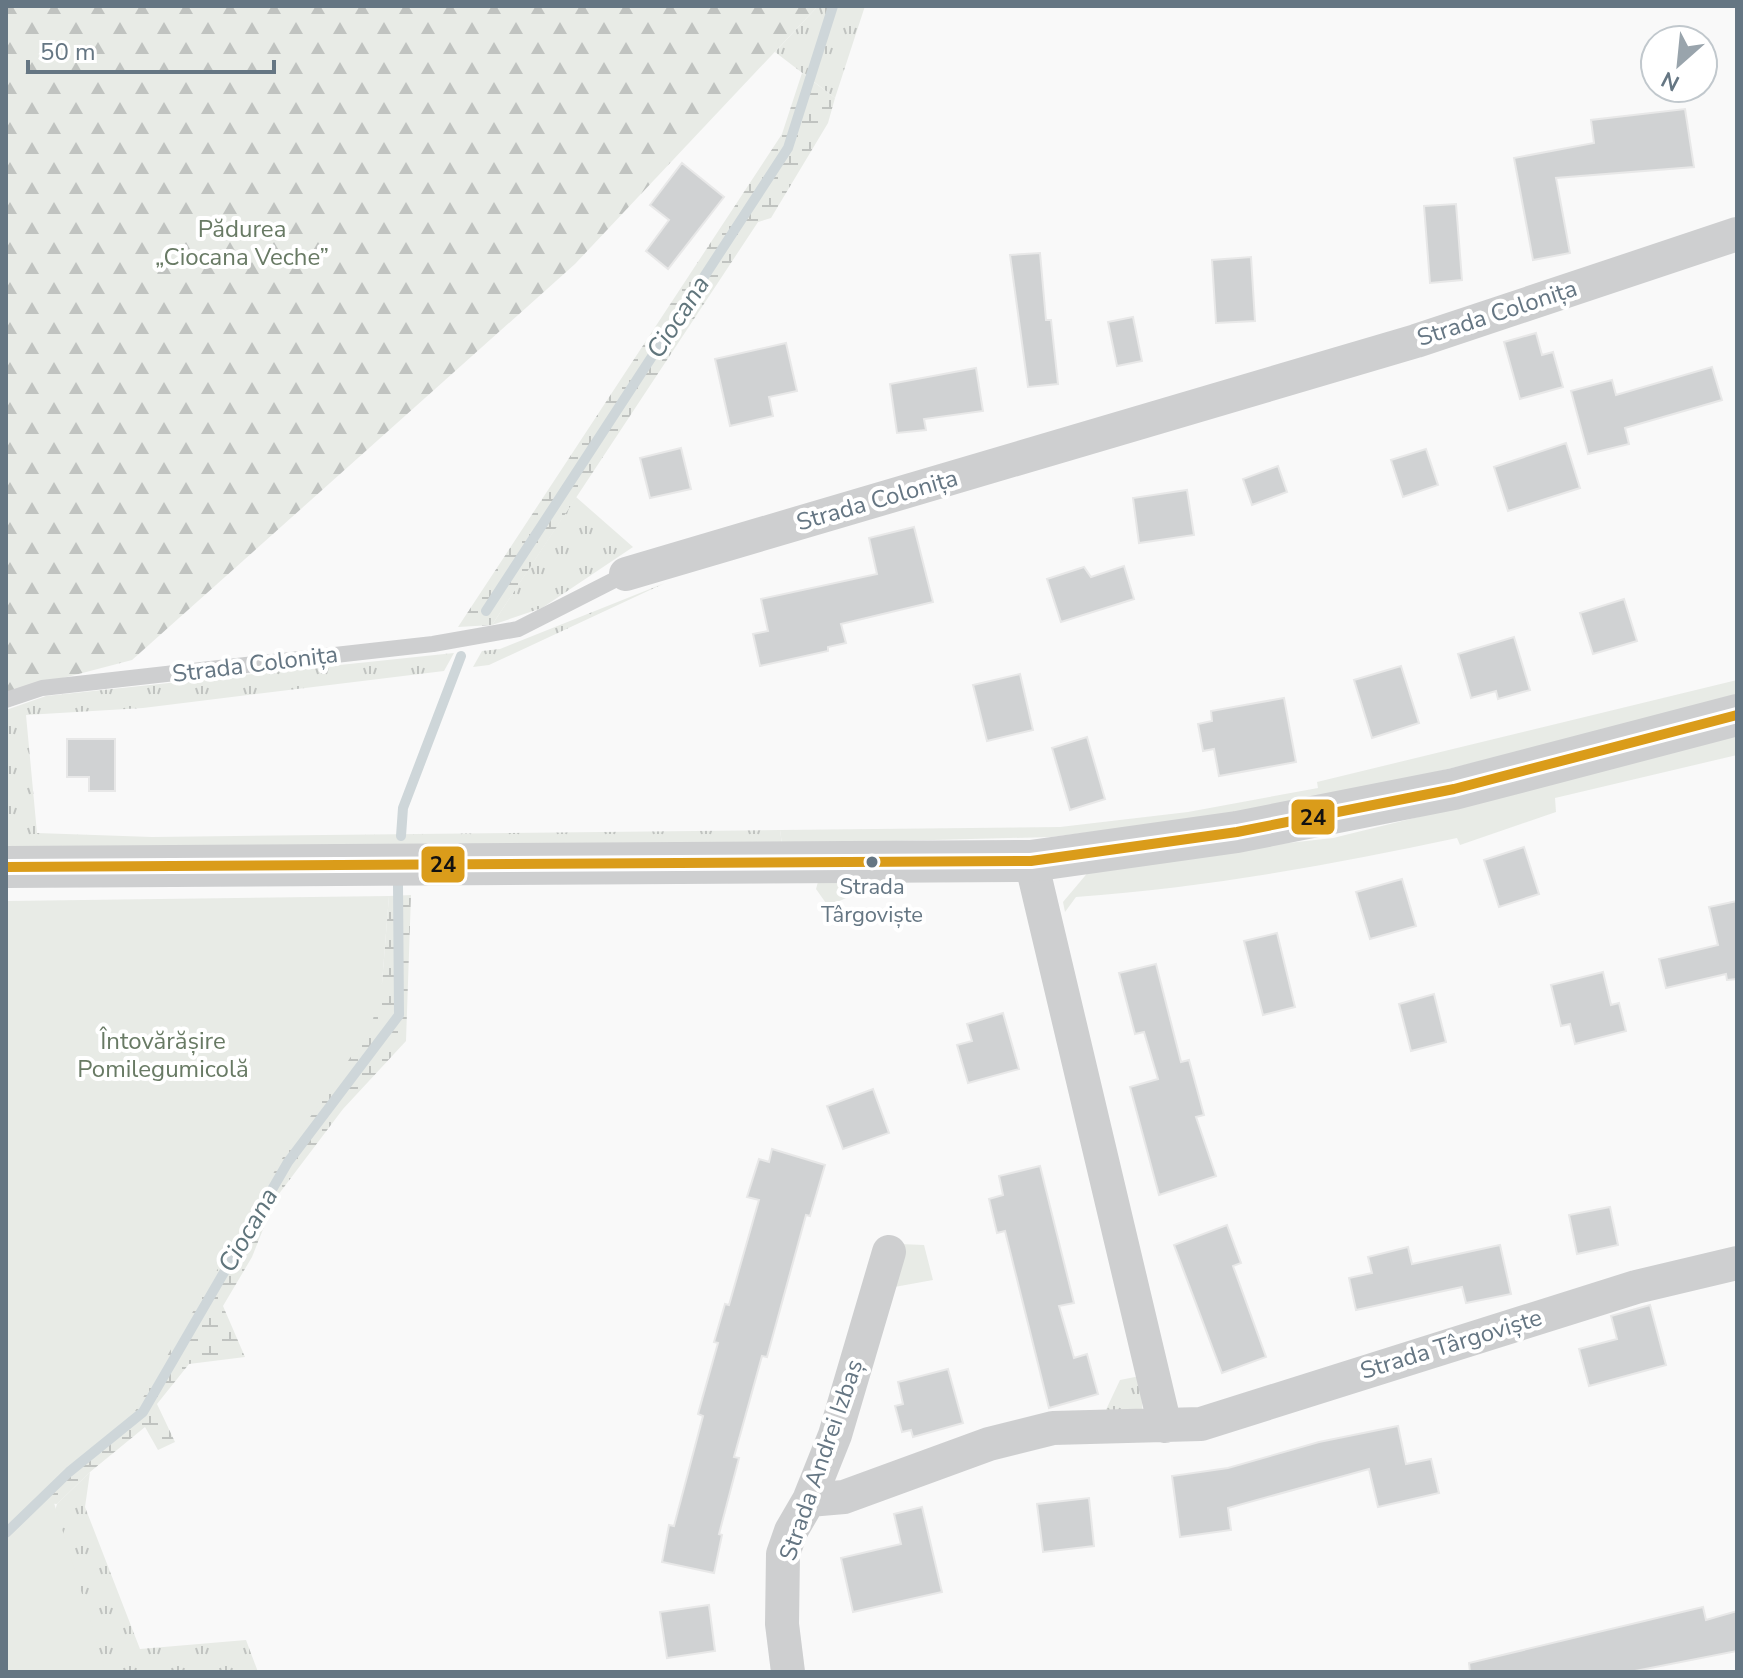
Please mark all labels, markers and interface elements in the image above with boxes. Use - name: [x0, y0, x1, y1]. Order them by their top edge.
- scale bar: [28, 24, 274, 74]
- north arrow: [1639, 24, 1719, 104]
- text: 50 m: [40, 36, 96, 68]
- text: N: [1656, 64, 1685, 98]
- park label: Pădurea „Ciocana Veche”: [155, 213, 329, 273]
- water label: Ciocana: [638, 269, 718, 365]
- street label: Strada Colonița: [1413, 272, 1581, 354]
- street label: Strada Colonița: [793, 462, 961, 538]
- street label: Strada Colonița: [170, 638, 340, 690]
- line badge: 24: [1290, 798, 1336, 836]
- text: 24: [1300, 803, 1326, 833]
- line badge: 24: [420, 845, 466, 884]
- text: 24: [430, 850, 456, 880]
- marker: Strada Târgoviște: [864, 854, 880, 870]
- place label: Strada Târgoviște: [821, 872, 923, 930]
- park label: Întovărășire Pomilegumicolă: [77, 1025, 249, 1085]
- water label: Ciocana: [210, 1181, 286, 1279]
- street label: Strada Târgoviște: [1356, 1301, 1546, 1387]
- street label: Strada Andrei Izbaș: [772, 1355, 870, 1565]

